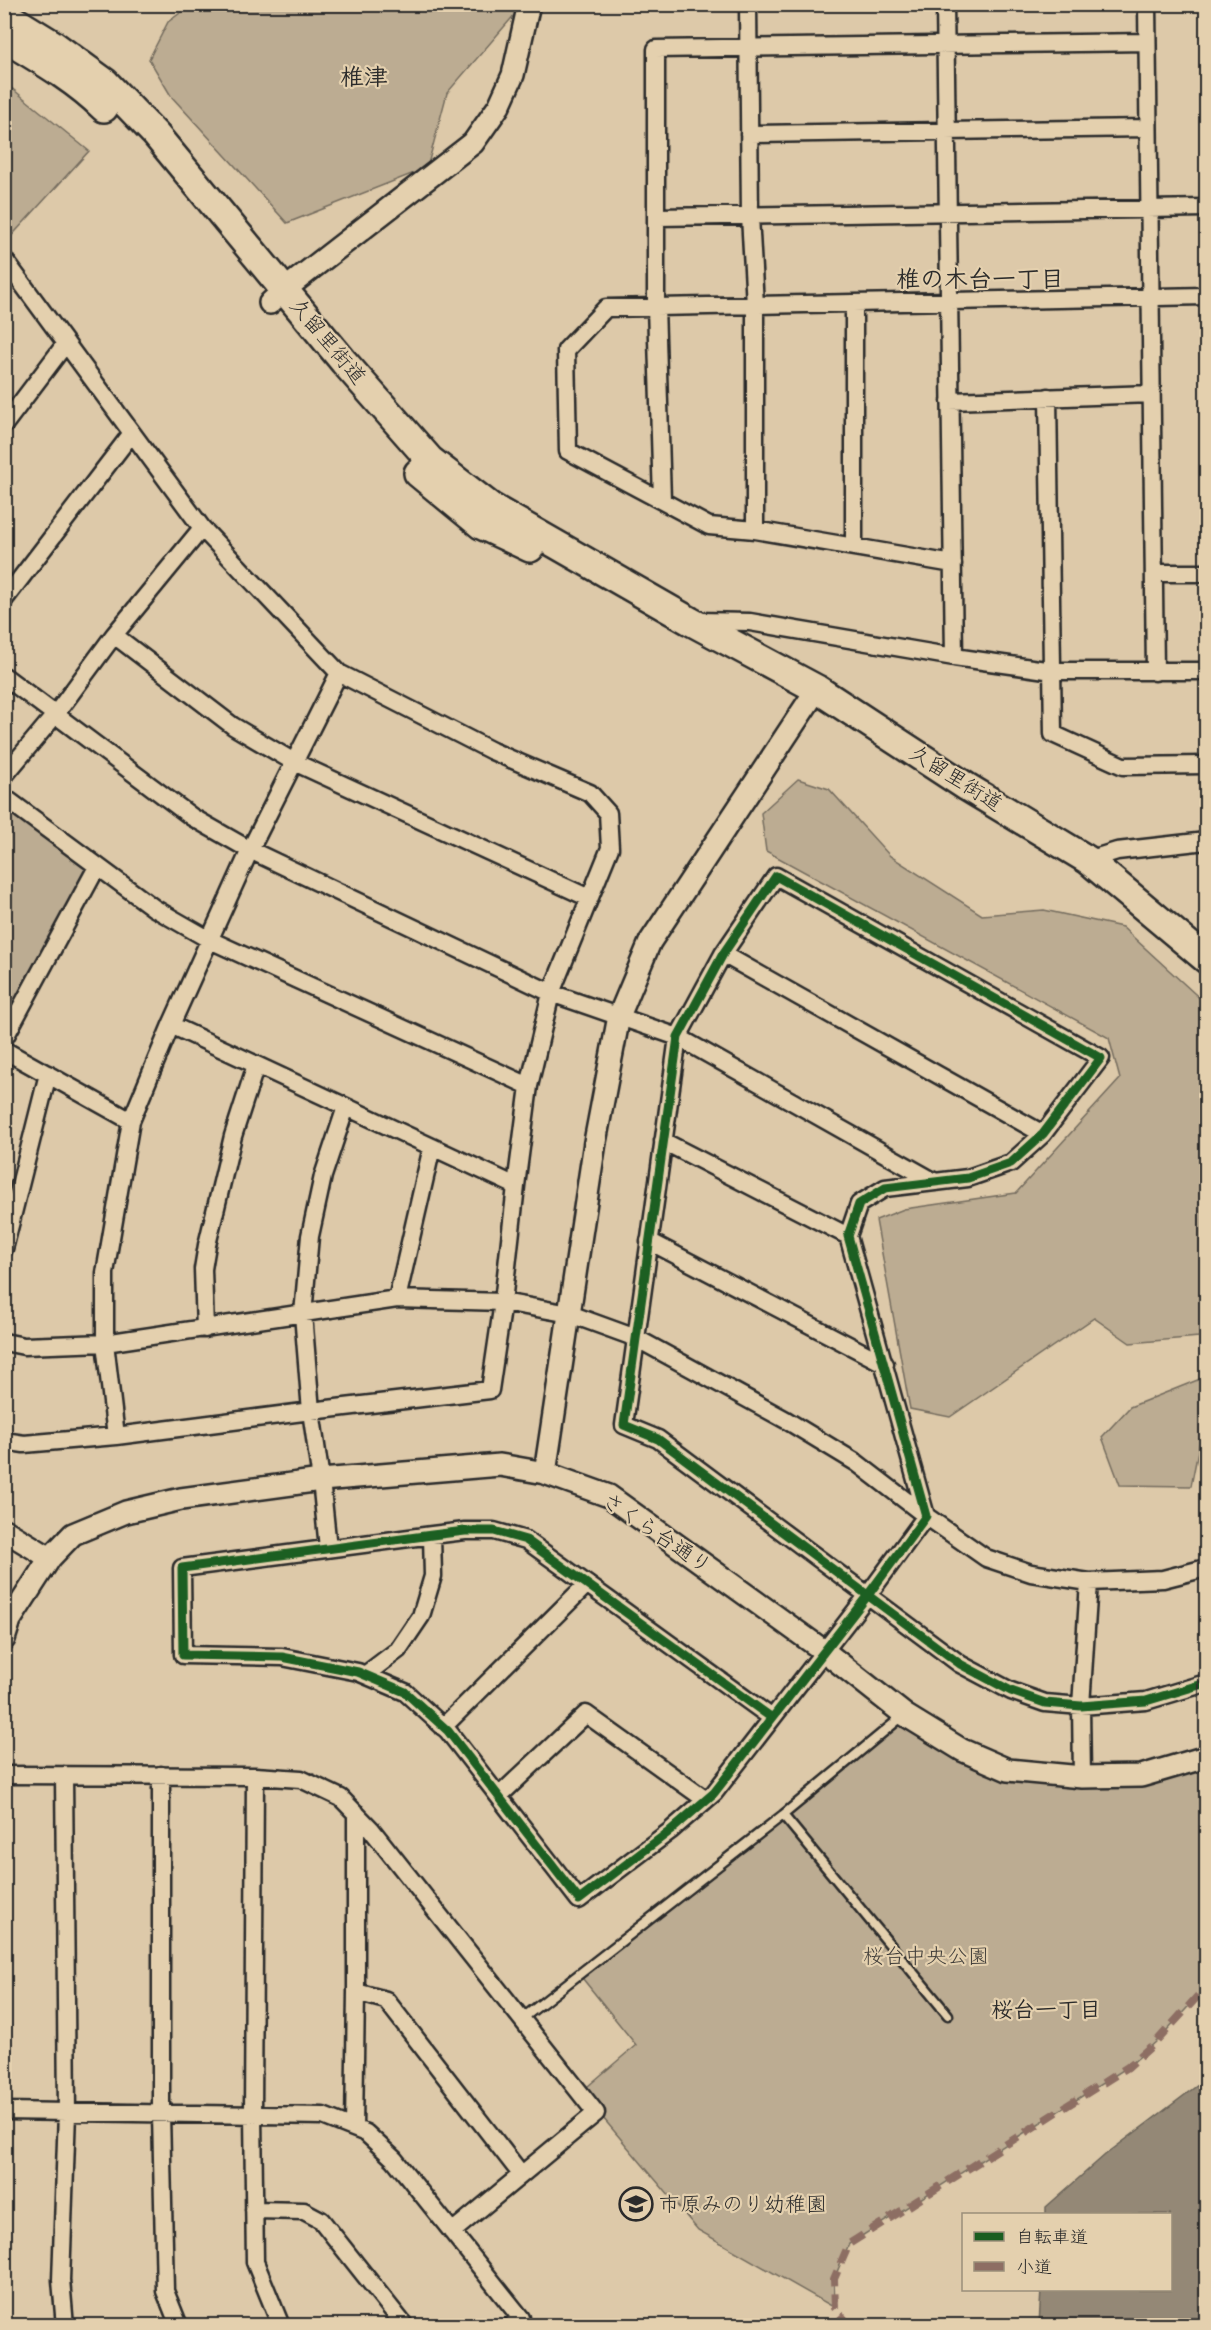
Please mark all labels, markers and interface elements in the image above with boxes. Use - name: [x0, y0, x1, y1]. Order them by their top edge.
- district label: 椎津: [340, 63, 388, 94]
- district label: 椎の木台一丁目: [896, 265, 1064, 296]
- street label: 久留里街道: [283, 292, 372, 391]
- street label: 久留里街道: [904, 739, 1007, 819]
- street label: さくら台通り: [596, 1487, 716, 1581]
- park label: 桜台中央公園: [863, 1943, 989, 1971]
- district label: 桜台一丁目: [991, 1997, 1101, 2025]
- school or university icon: 市原みのり幼稚園: [618, 2186, 654, 2222]
- place label: 市原みのり幼稚園: [659, 2191, 827, 2219]
- legend: [962, 2213, 1172, 2291]
- text: 自転車道: [1016, 2226, 1088, 2250]
- text: 小道: [1016, 2256, 1052, 2280]

